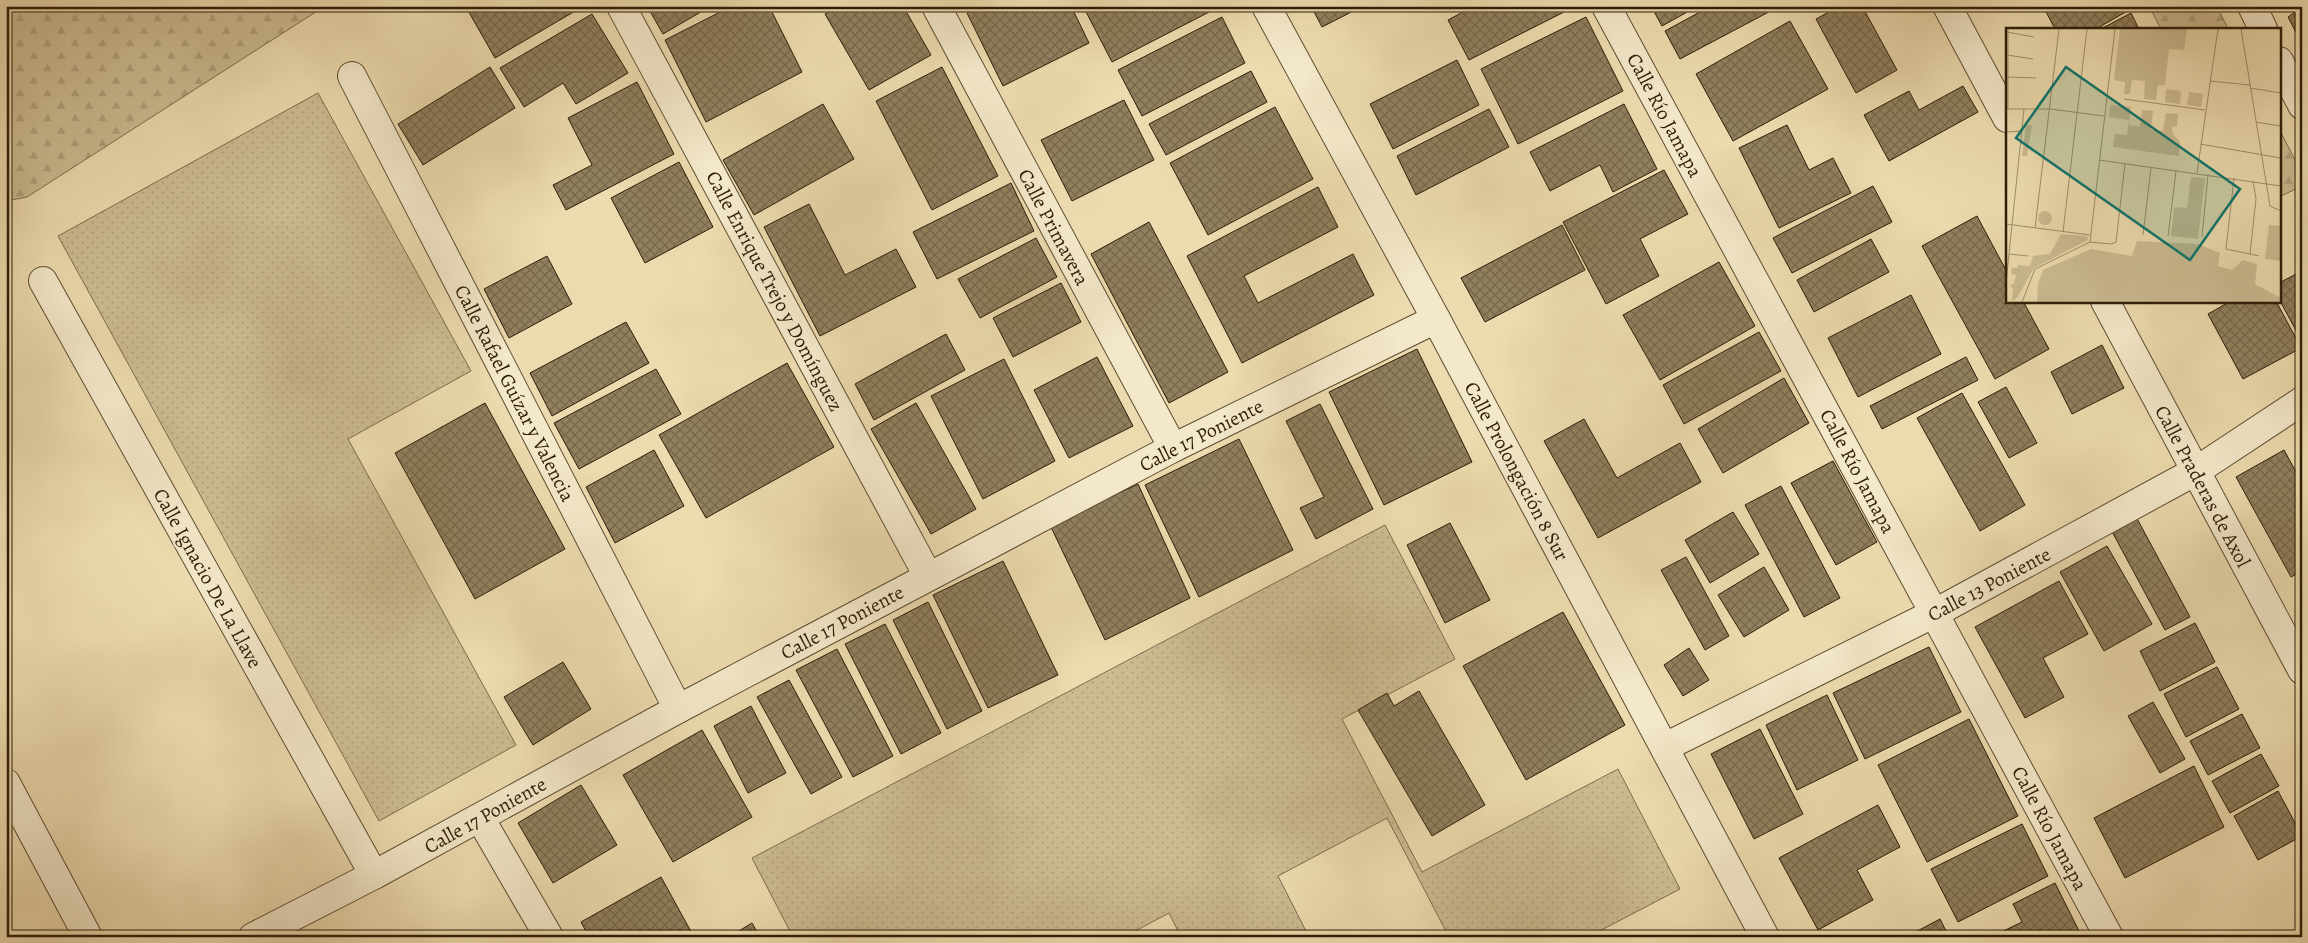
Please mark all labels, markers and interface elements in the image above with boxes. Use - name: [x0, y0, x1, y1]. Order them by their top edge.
- inset map: [2006, 28, 2280, 302]
- street label: Calle Río Jamapa: [1620, 48, 1709, 183]
- street label: Calle Primavera: [1011, 164, 1096, 291]
- street label: Calle Enrique Trejo y Domínguez: [700, 166, 850, 416]
- street label: Calle Rafael Guízar y Valencia: [448, 280, 581, 507]
- street label: Calle Prolongación 8 Sur: [1458, 377, 1575, 566]
- street label: Calle 17 Poniente: [1135, 393, 1268, 478]
- street label: Calle Praderas de Axol: [2148, 400, 2257, 572]
- street label: Calle Río Jamapa: [1813, 404, 1902, 539]
- street label: Calle Ignacio De La Llave: [147, 484, 268, 673]
- street label: Calle 13 Poniente: [1923, 541, 2056, 628]
- street label: Calle 17 Poniente: [776, 579, 909, 666]
- street label: Calle Río Jamapa: [2005, 761, 2094, 896]
- street label: Calle 17 Poniente: [419, 771, 551, 860]

